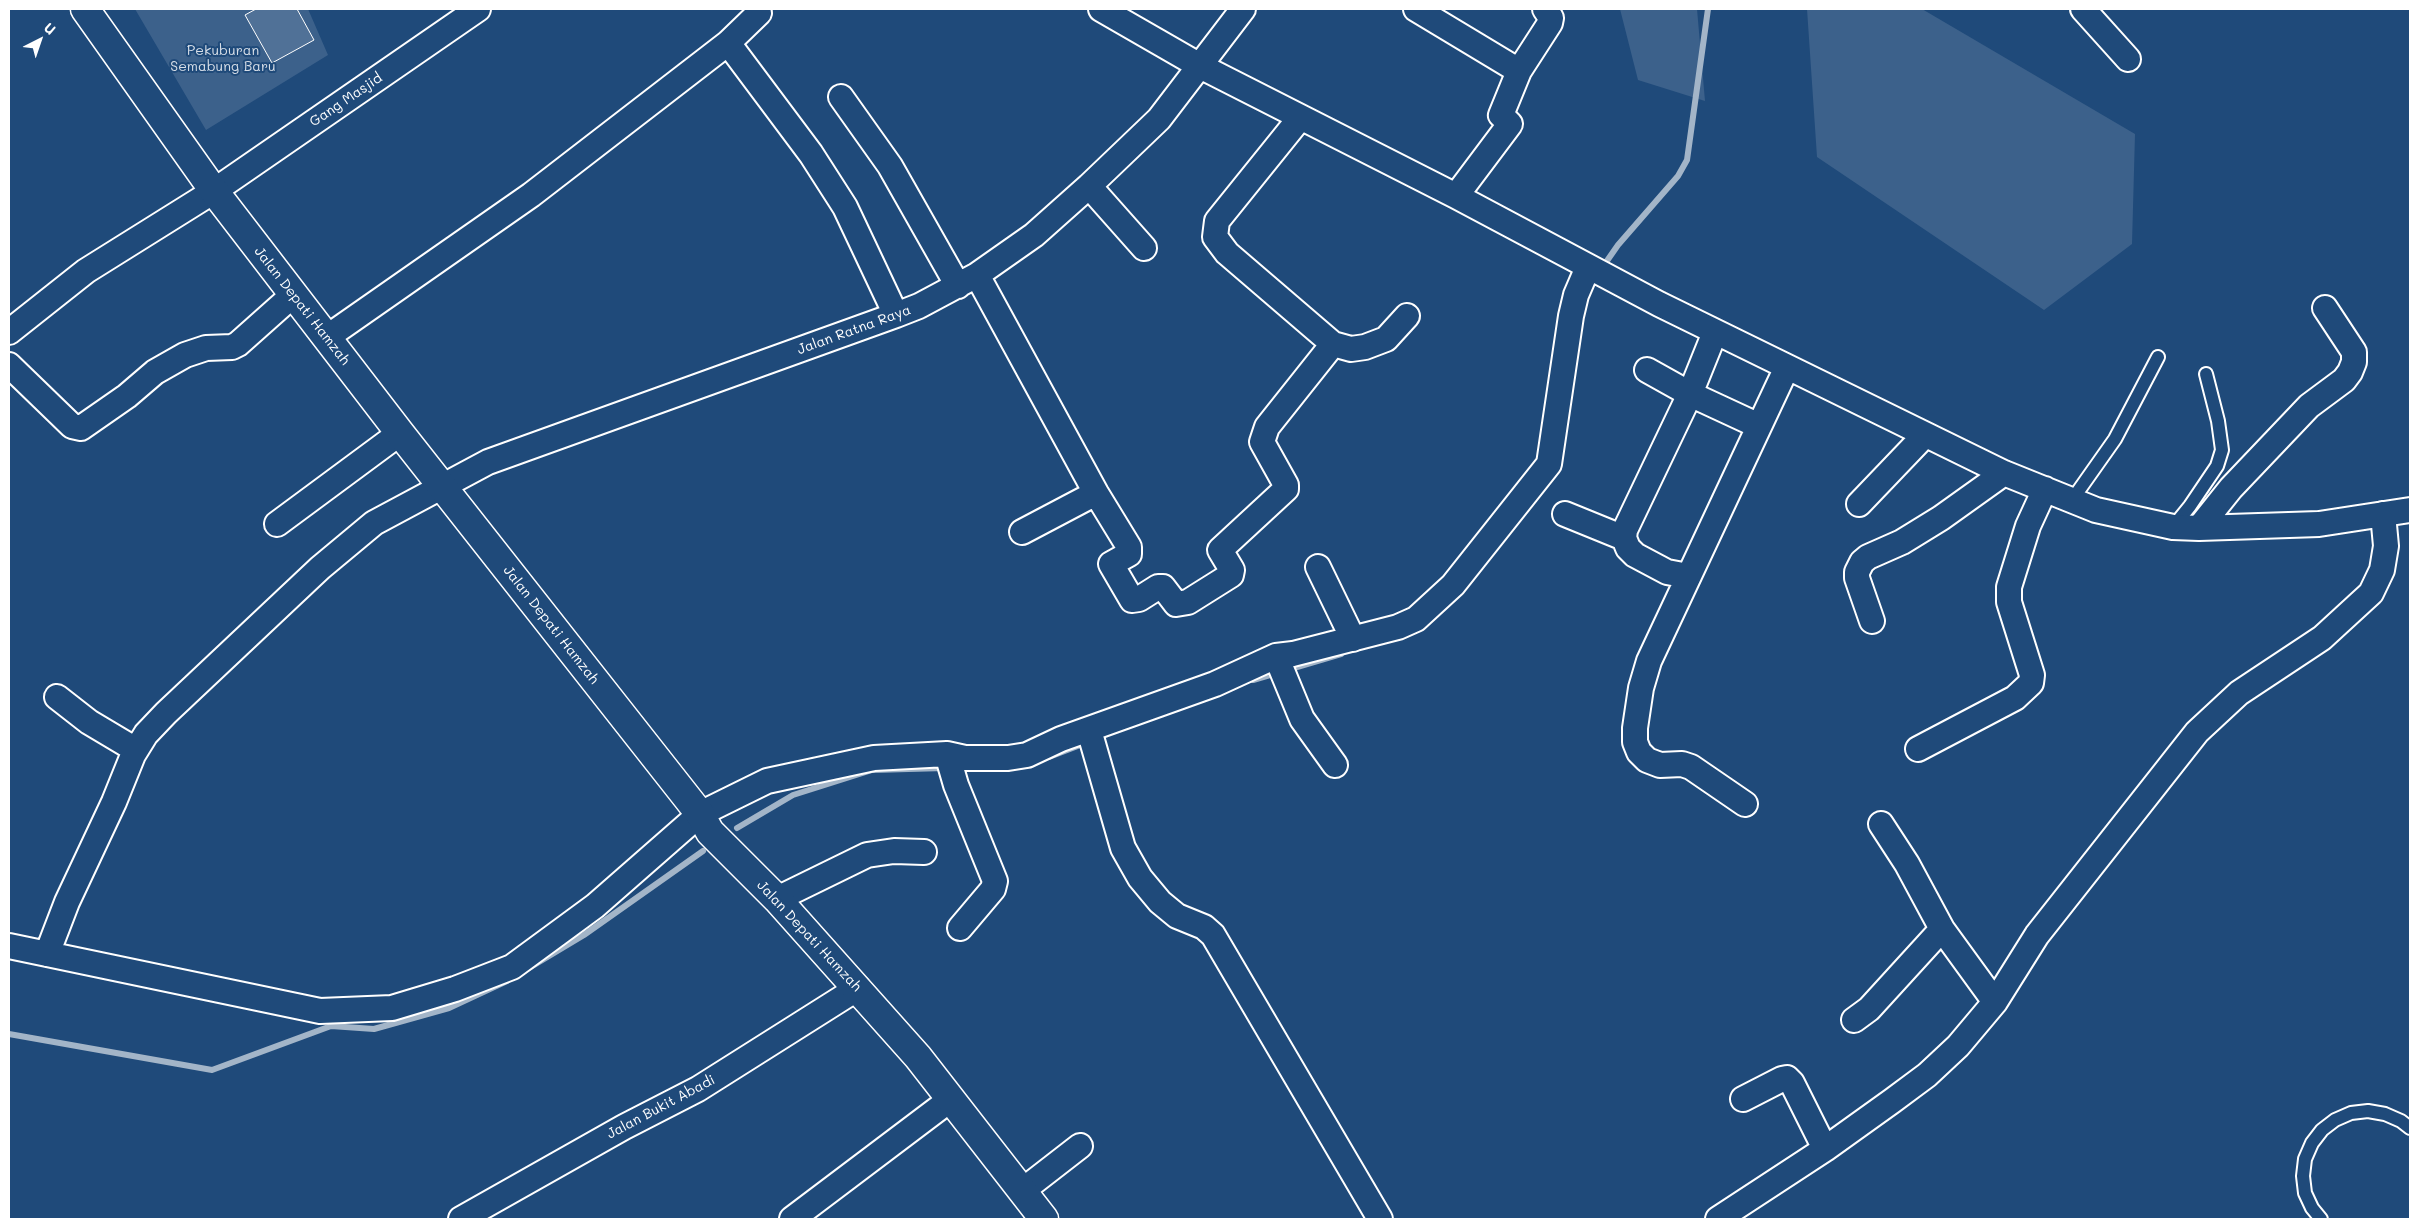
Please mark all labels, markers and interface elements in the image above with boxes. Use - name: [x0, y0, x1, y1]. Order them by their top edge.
- north arrow: [15, 15, 65, 65]
- text: U: [40, 18, 60, 39]
- park label: Pekuburan Semabung Baru: [170, 43, 276, 75]
- street label: Gang Masjid: [306, 70, 386, 130]
- street label: Jalan Depati Hamzah: [251, 243, 353, 369]
- street label: Jalan Ratna Raya: [795, 302, 913, 358]
- street label: Jalan Depati Hamzah: [500, 562, 602, 688]
- street label: Jalan Depati Hamzah: [753, 877, 865, 995]
- street label: Jalan Bukit Abadi: [604, 1071, 718, 1143]

